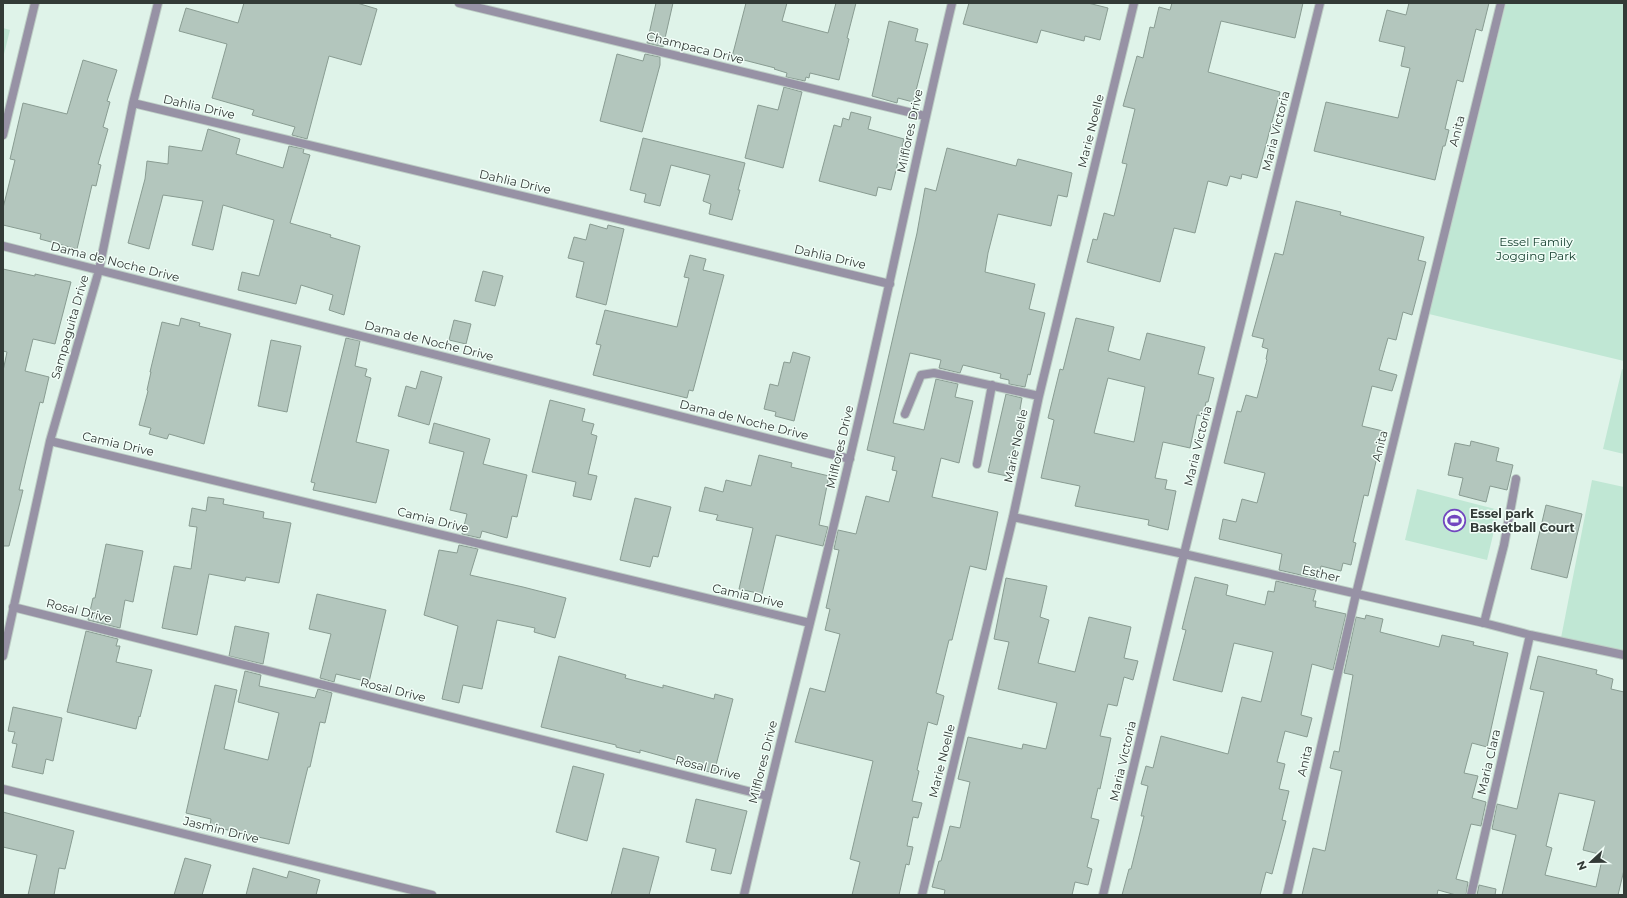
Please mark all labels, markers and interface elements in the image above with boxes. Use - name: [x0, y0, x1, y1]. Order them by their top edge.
- street label: Champaca Drive: [645, 28, 745, 67]
- street label: Milflores Drive: [893, 88, 926, 174]
- street label: Maria Victoria: [1258, 89, 1293, 173]
- street label: Dahlia Drive: [162, 91, 236, 122]
- street label: Marie Noelle: [1074, 93, 1107, 169]
- street label: Anita: [1445, 114, 1468, 148]
- street label: Dahlia Drive: [478, 166, 552, 197]
- park label: Essel Family Jogging Park: [1495, 234, 1577, 263]
- street label: Dama de Noche Drive: [49, 238, 181, 285]
- street label: Dahlia Drive: [793, 241, 867, 272]
- street label: Sampaguita Drive: [47, 273, 92, 381]
- street label: Dama de Noche Drive: [363, 317, 495, 364]
- street label: Dama de Noche Drive: [678, 396, 810, 443]
- street label: Milflores Drive: [823, 404, 856, 490]
- street label: Maria Victoria: [1180, 404, 1215, 488]
- street label: Marie Noelle: [1000, 408, 1031, 484]
- street label: Camia Drive: [81, 428, 155, 459]
- street label: Anita: [1368, 429, 1391, 463]
- street label: Camia Drive: [396, 503, 470, 536]
- place label: Essel park Basketball Court: [1470, 506, 1575, 535]
- sports icon: Essel park Basketball Court: [1442, 508, 1468, 534]
- street label: Esther: [1301, 562, 1342, 585]
- street label: Camia Drive: [711, 580, 785, 611]
- street label: Rosal Drive: [45, 595, 113, 626]
- street label: Rosal Drive: [359, 674, 427, 705]
- street label: Milflores Drive: [745, 719, 780, 805]
- street label: Maria Victoria: [1106, 719, 1139, 803]
- street label: Marie Noelle: [925, 723, 958, 799]
- street label: Maria Clara: [1474, 728, 1503, 796]
- street label: Anita: [1294, 744, 1315, 778]
- street label: Rosal Drive: [674, 752, 742, 783]
- street label: Jasmin Drive: [181, 813, 261, 846]
- north arrow: [1571, 842, 1611, 882]
- text: N: [1574, 859, 1590, 872]

